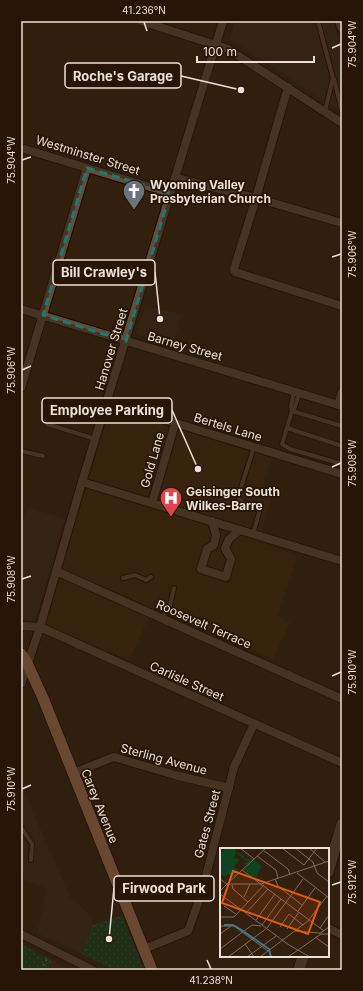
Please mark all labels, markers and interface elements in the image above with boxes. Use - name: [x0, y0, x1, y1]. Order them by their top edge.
- text: 41.236°N: [122, 4, 166, 16]
- text: 75.904°W: [346, 20, 358, 68]
- scale bar: [197, 38, 314, 64]
- text: 100 m: [203, 44, 237, 59]
- callout: Roche's Garage: [65, 63, 181, 88]
- text: Roche's Garage: [73, 68, 173, 84]
- street label: Westminster Street: [34, 132, 142, 178]
- text: 75.904°W: [5, 136, 17, 184]
- place label: Wyoming Valley Presbyterian Church: [150, 177, 271, 206]
- church icon: Wyoming Valley Presbyterian Church: [121, 178, 147, 211]
- text: 75.906°W: [346, 230, 358, 278]
- callout: Bill Crawley's: [53, 260, 155, 285]
- text: Bill Crawley's: [61, 264, 147, 280]
- street label: Hanover Street: [91, 306, 131, 392]
- street label: Barney Street: [146, 328, 224, 364]
- text: 75.906°W: [5, 346, 17, 394]
- callout: Employee Parking: [42, 398, 172, 423]
- text: Employee Parking: [50, 402, 164, 418]
- street label: Bertels Lane: [192, 410, 264, 444]
- street label: Gold Lane: [137, 430, 167, 490]
- text: 75.908°W: [346, 439, 358, 487]
- place label: Geisinger South Wilkes-Barre: [186, 484, 280, 513]
- hospital icon: Geisinger South Wilkes-Barre: [158, 485, 184, 518]
- text: 75.908°W: [5, 555, 17, 603]
- street label: Roosevelt Terrace: [154, 596, 254, 652]
- text: 75.910°W: [346, 649, 358, 695]
- street label: Carlisle Street: [148, 658, 226, 704]
- street label: Sterling Avenue: [119, 740, 209, 778]
- text: 75.910°W: [5, 766, 17, 812]
- street label: Carey Avenue: [78, 767, 122, 845]
- street label: Gates Street: [191, 788, 223, 860]
- inset map: [220, 848, 329, 957]
- text: 75.912°W: [346, 859, 358, 904]
- callout: Firwood Park: [114, 876, 214, 901]
- text: Firwood Park: [122, 880, 206, 896]
- text: 41.238°N: [189, 974, 233, 986]

